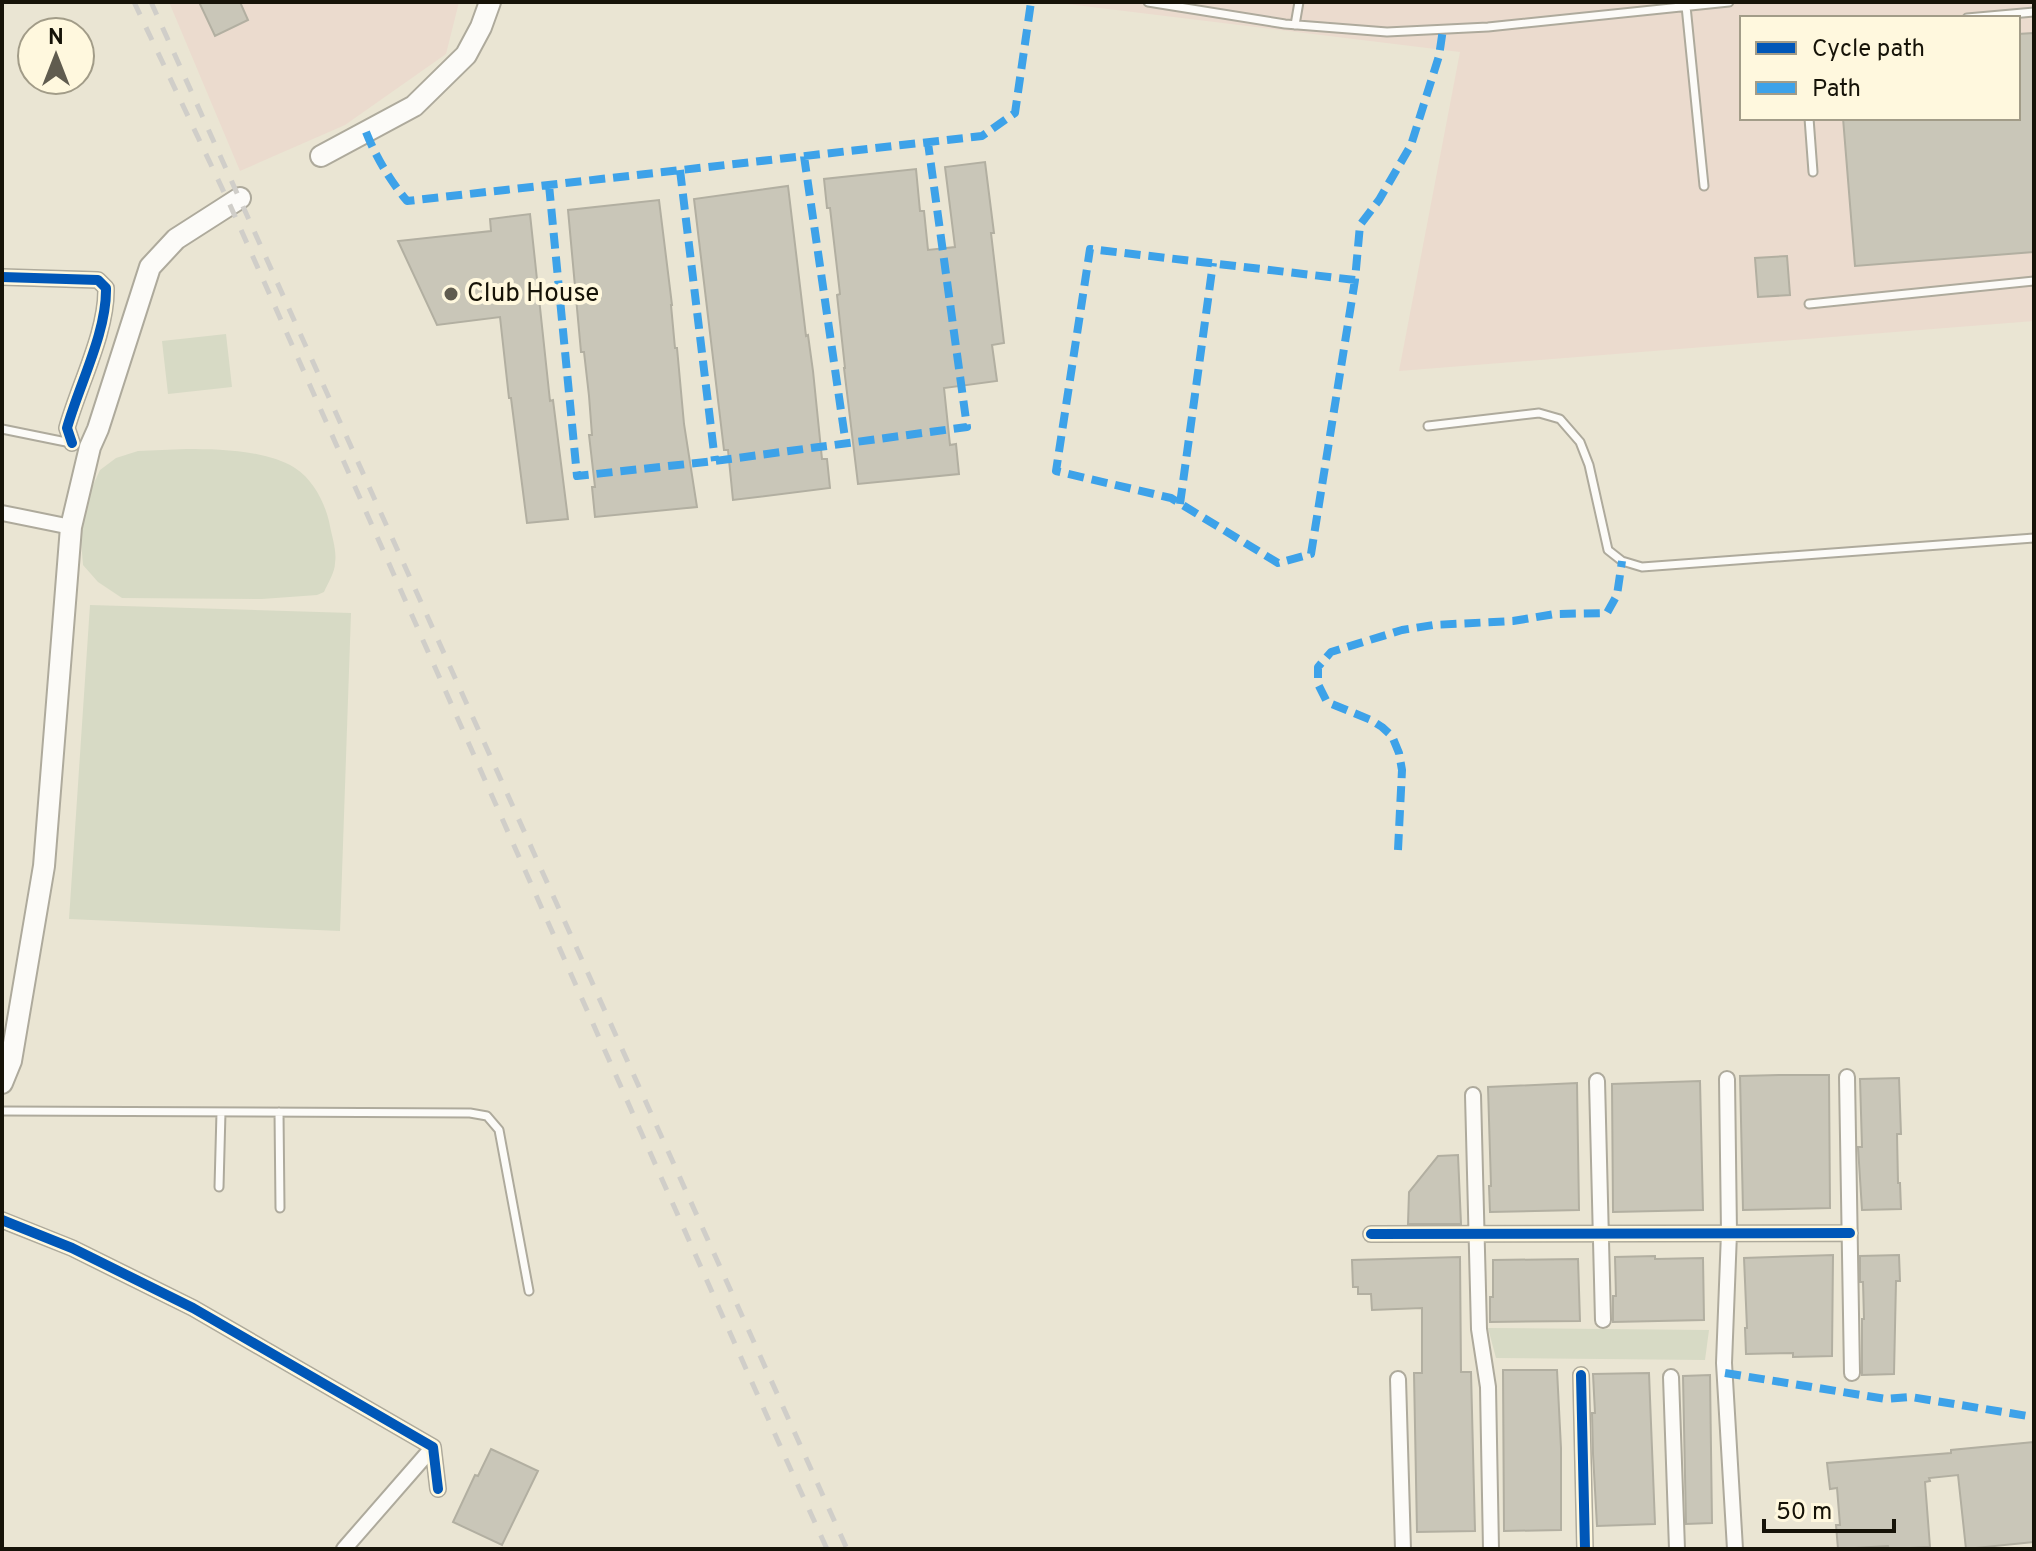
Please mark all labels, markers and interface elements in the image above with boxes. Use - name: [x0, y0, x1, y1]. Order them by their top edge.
- north arrow: [16, 16, 96, 96]
- legend: [1740, 16, 2020, 120]
- text: N: [48, 25, 64, 52]
- text: Cycle path: [1812, 35, 1925, 65]
- text: Path: [1812, 75, 1861, 105]
- place label: Club House: [467, 278, 599, 311]
- marker: Club House: [442, 285, 460, 303]
- scale bar: [1764, 1483, 1894, 1533]
- text: 50 m: [1776, 1498, 1832, 1528]

